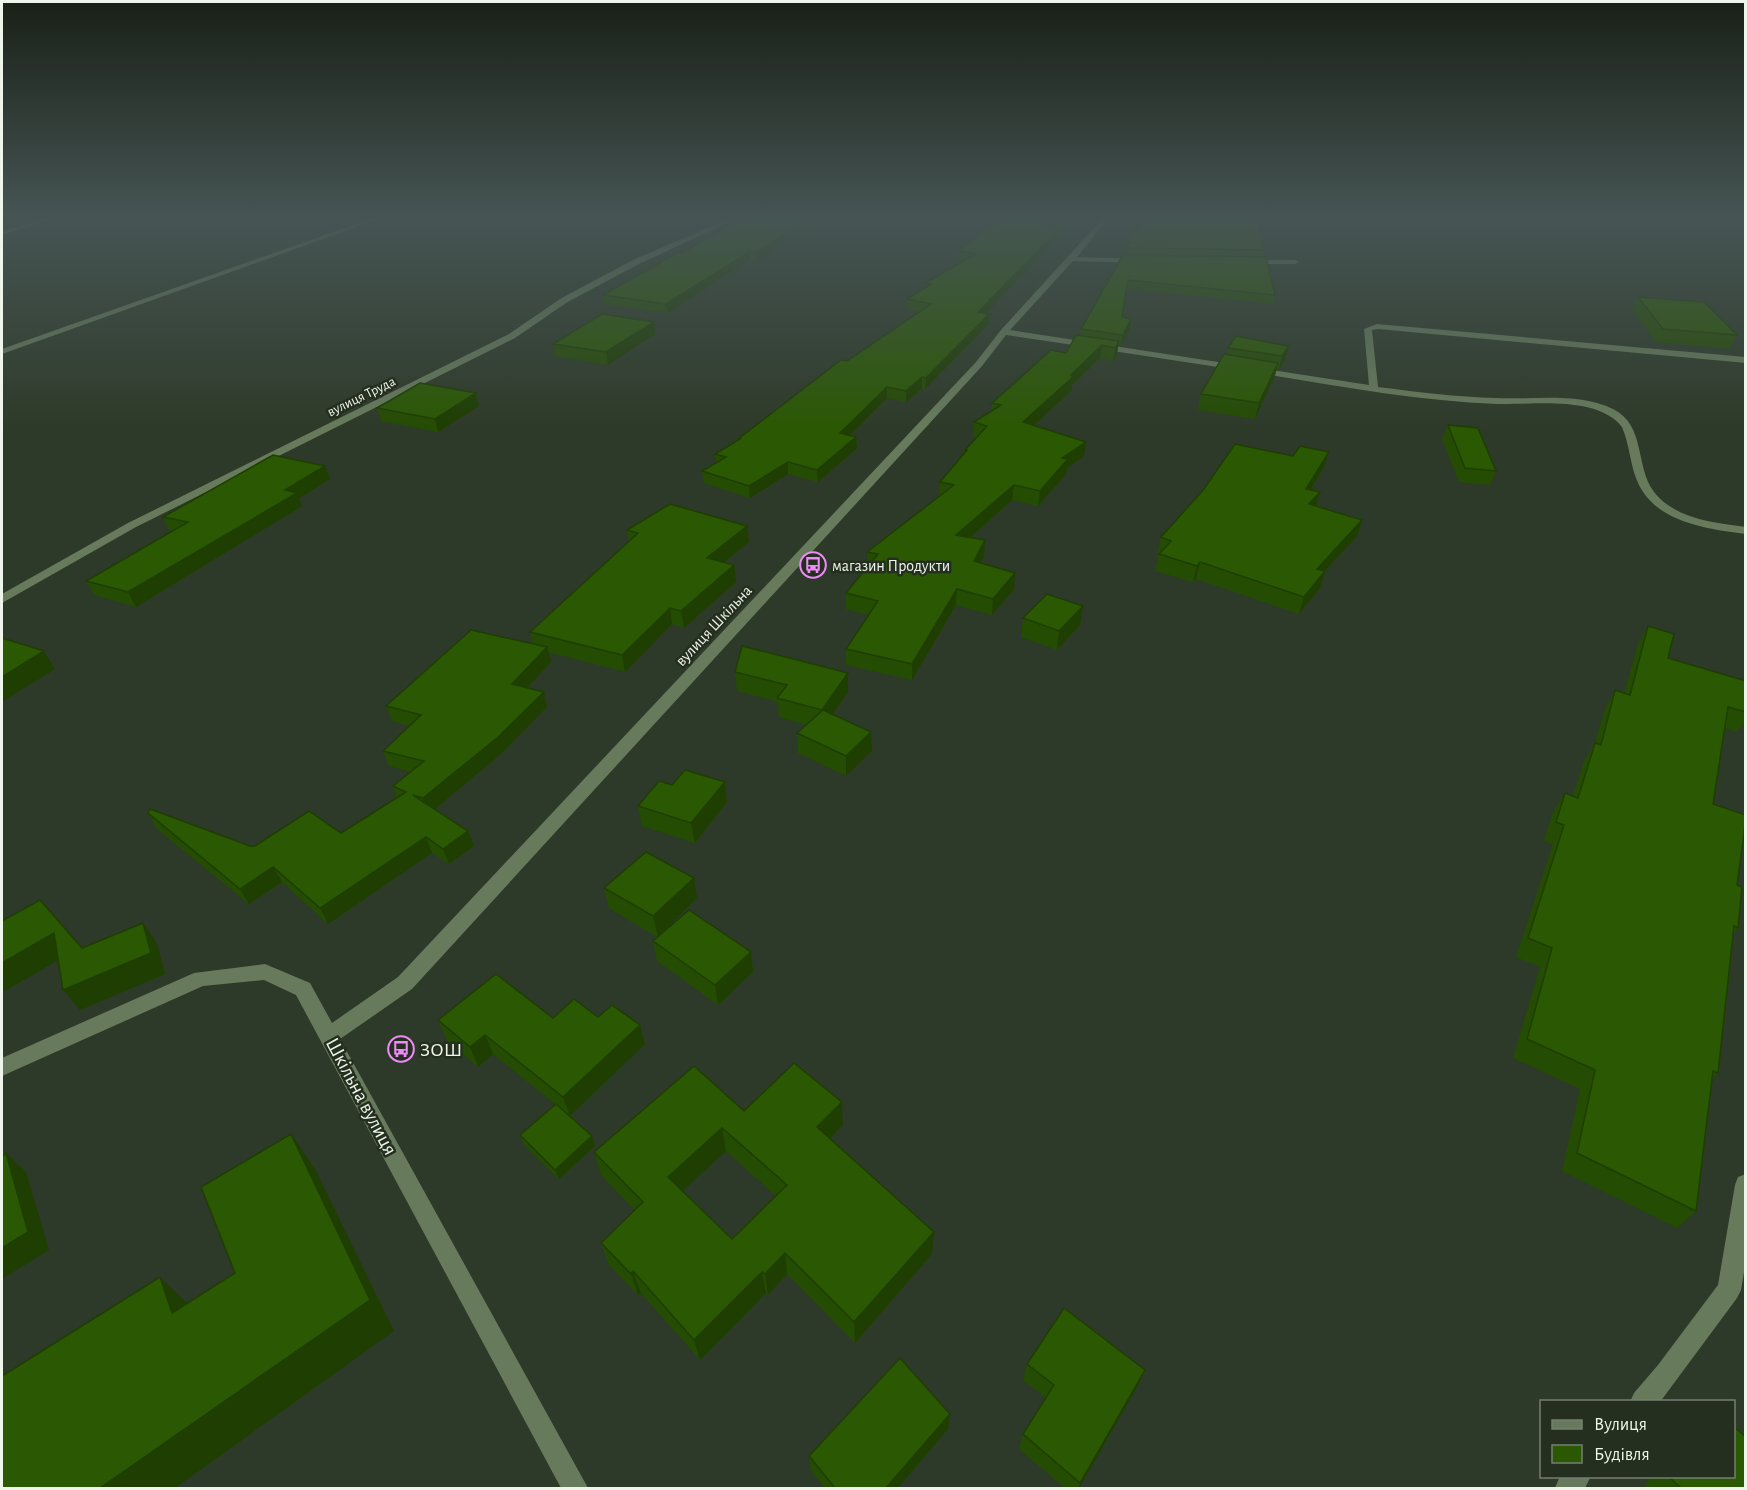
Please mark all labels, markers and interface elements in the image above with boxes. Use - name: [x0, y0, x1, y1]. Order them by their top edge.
- street label: вулиця Труда: [325, 374, 398, 419]
- bus stop icon: магазин Продукти: [798, 550, 828, 580]
- place label: магазин Продукти: [832, 558, 950, 575]
- street label: вулиця Шкільна: [672, 582, 756, 670]
- street label: Шкільна вулиця: [322, 1034, 400, 1159]
- bus stop icon: ЗОШ: [386, 1034, 416, 1064]
- place label: ЗОШ: [420, 1040, 462, 1060]
- legend: [1540, 1400, 1735, 1478]
- text: Вулиця: [1594, 1416, 1647, 1434]
- text: Будівля: [1594, 1446, 1650, 1464]

